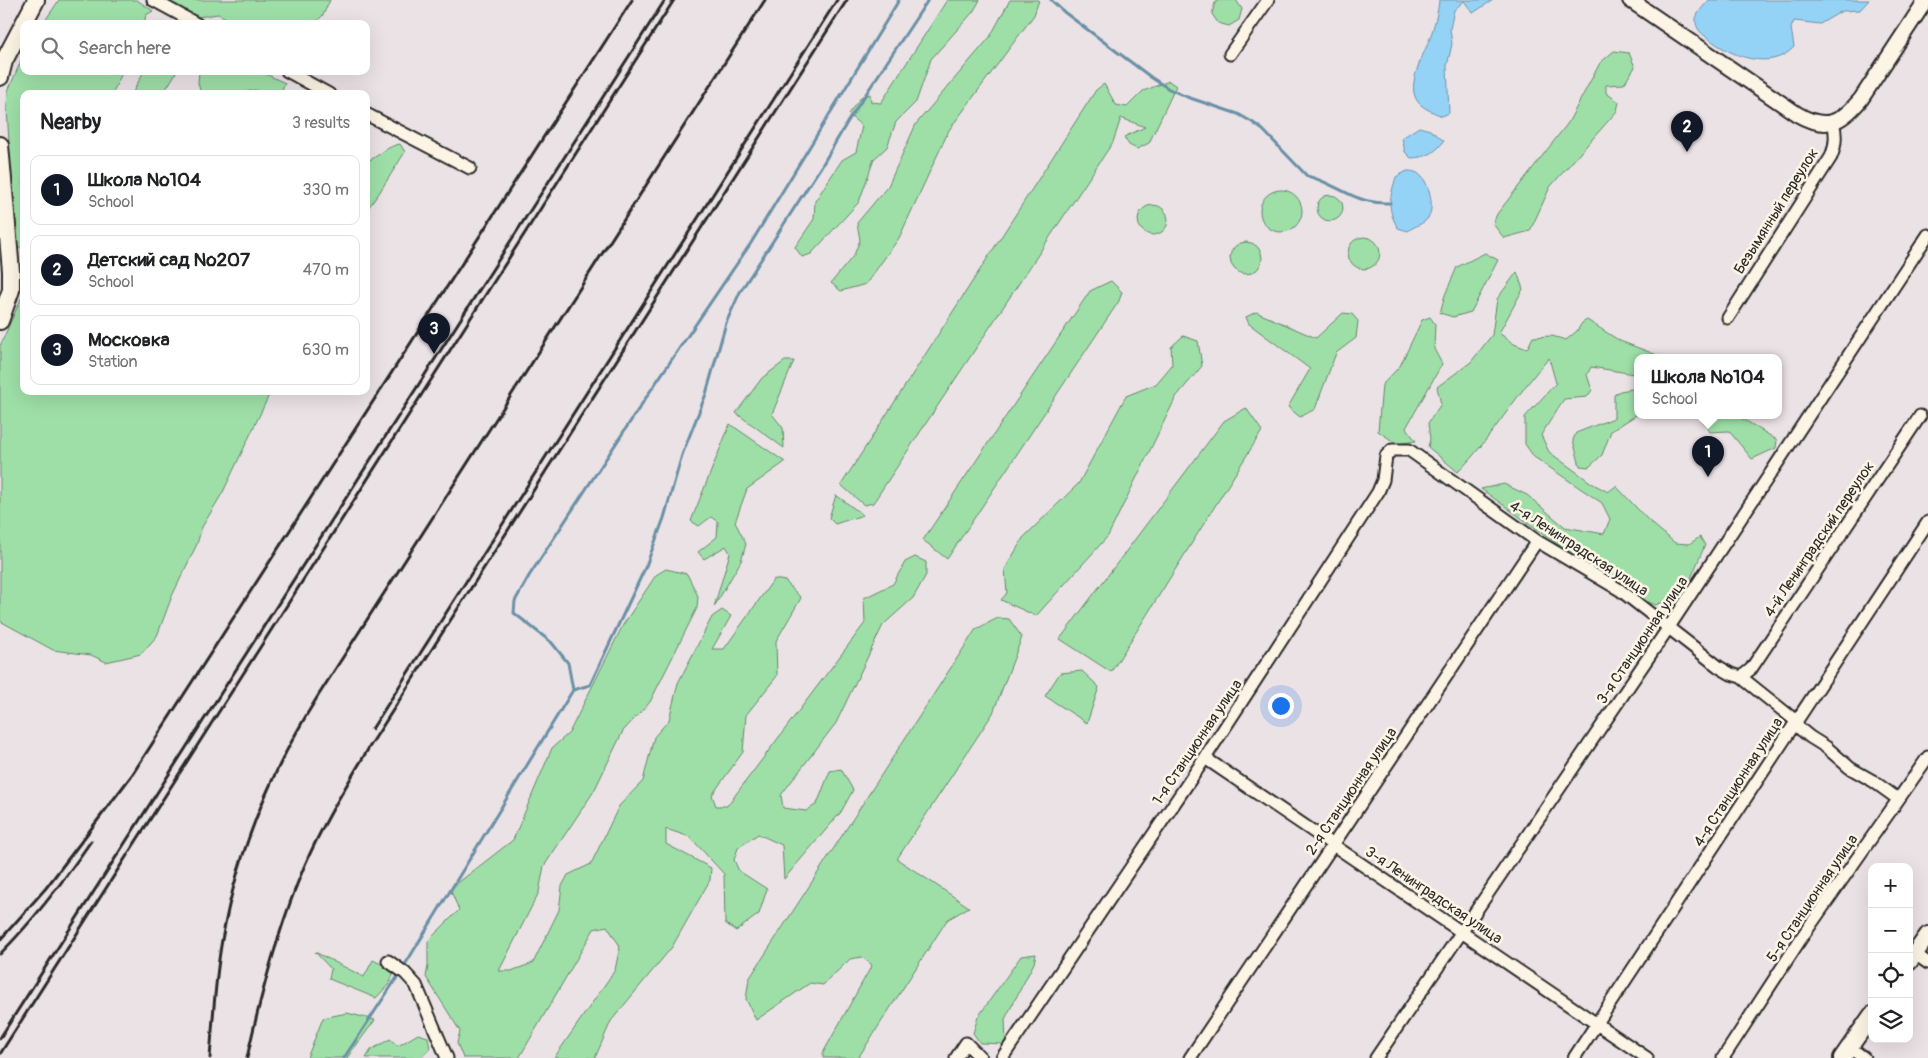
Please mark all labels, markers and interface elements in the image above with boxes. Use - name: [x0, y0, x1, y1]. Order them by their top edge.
- search box: [20, 20, 370, 75]
- icon: search: [38, 34, 66, 62]
- text: Search here: [78, 36, 171, 60]
- text: Nearby: [40, 109, 101, 136]
- pin: 2: [1671, 111, 1703, 152]
- text: 3 results: [292, 113, 350, 133]
- street label: Безымянный переулок: [1730, 145, 1823, 278]
- text: Школа №104: [88, 168, 201, 192]
- text: 1: [54, 180, 60, 200]
- text: 330 m: [303, 180, 349, 200]
- text: School: [88, 192, 134, 212]
- text: Детский сад №207: [88, 248, 250, 272]
- text: 2: [53, 260, 61, 280]
- text: 470 m: [303, 260, 349, 280]
- text: School: [88, 272, 134, 292]
- pin: 3: [418, 313, 450, 354]
- text: Московка: [88, 328, 170, 352]
- text: 3: [53, 340, 61, 360]
- text: 630 m: [302, 340, 349, 360]
- text: Station: [88, 352, 138, 372]
- popup: [1634, 354, 1782, 419]
- text: Школа №104: [1652, 365, 1764, 389]
- text: School: [1652, 389, 1697, 409]
- pin: 1: [1692, 436, 1724, 477]
- street label: 4-й Ленинградский переулок: [1760, 458, 1879, 621]
- street label: 4-я Ленинградская улица: [1506, 496, 1652, 600]
- street label: 3-я Станционная улица: [1593, 573, 1692, 708]
- street label: 1-я Станционная улица: [1148, 676, 1247, 809]
- your location: [1268, 693, 1294, 719]
- street label: 4-я Станционная улица: [1690, 714, 1787, 851]
- street label: 2-я Станционная улица: [1302, 724, 1401, 859]
- street label: 5-я Станционная улица: [1763, 831, 1862, 966]
- street label: 3-я Ленинградская улица: [1362, 842, 1506, 948]
- map controls: [1868, 863, 1913, 1043]
- button: +: [1868, 863, 1913, 908]
- button: −: [1868, 908, 1913, 953]
- button: locate: [1868, 953, 1913, 998]
- button: layers: [1868, 998, 1913, 1043]

